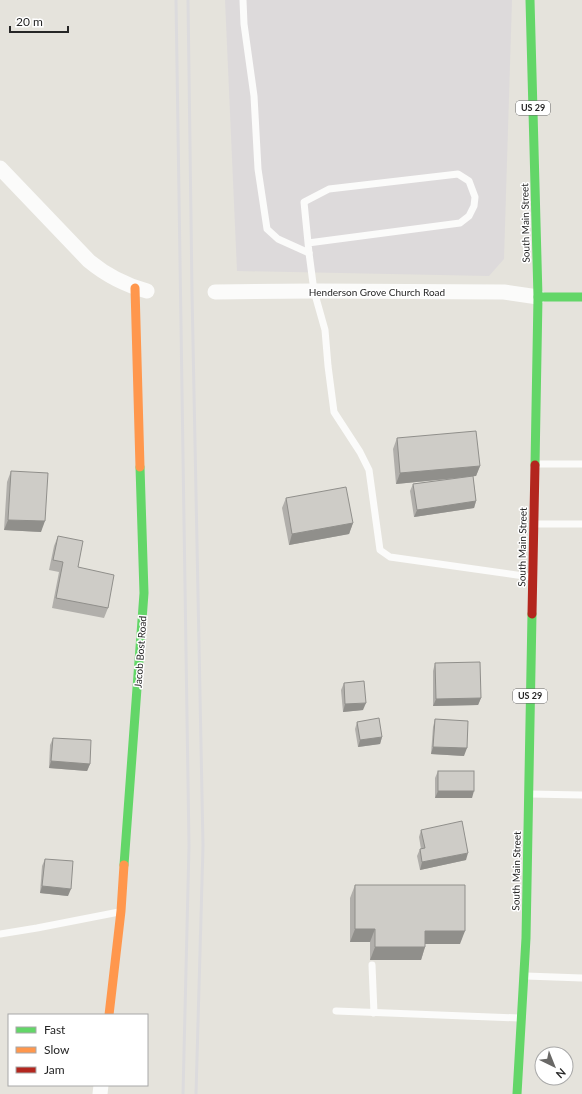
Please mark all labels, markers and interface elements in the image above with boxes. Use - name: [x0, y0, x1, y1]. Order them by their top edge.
- scale bar: [10, 8, 68, 34]
- text: 20 m: [16, 14, 43, 29]
- road number: US 29: [516, 101, 550, 115]
- street label: South Main Street: [518, 183, 532, 263]
- street label: Henderson Grove Church Road: [309, 286, 445, 298]
- street label: South Main Street: [515, 507, 529, 587]
- street label: Jacob Bost Road: [131, 616, 149, 688]
- road number: US 29: [513, 689, 547, 703]
- street label: South Main Street: [509, 831, 523, 911]
- legend: [8, 1014, 148, 1086]
- text: Fast: [44, 1022, 66, 1037]
- text: Slow: [44, 1042, 70, 1057]
- north arrow: [534, 1046, 574, 1086]
- text: Jam: [44, 1062, 65, 1077]
- text: N: [554, 1066, 569, 1081]

